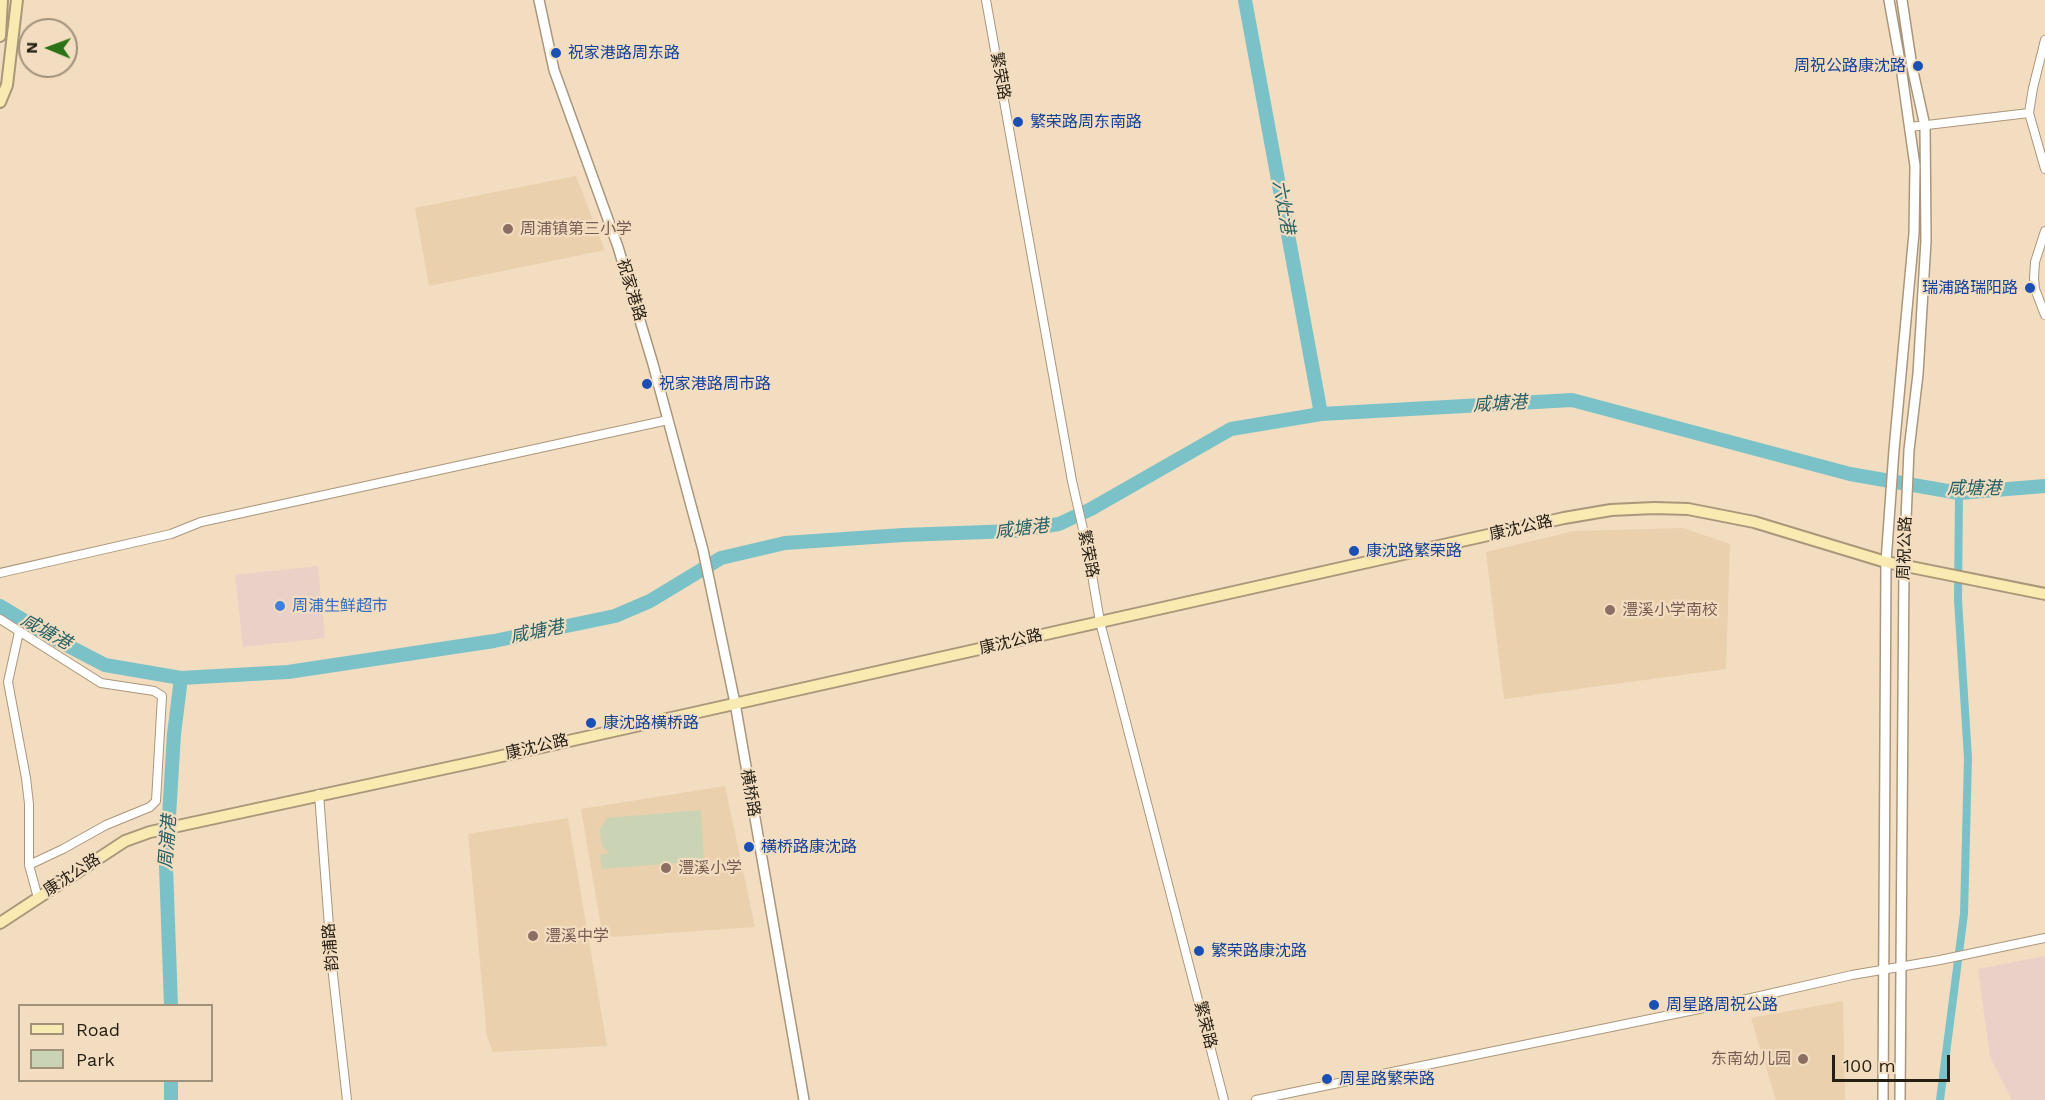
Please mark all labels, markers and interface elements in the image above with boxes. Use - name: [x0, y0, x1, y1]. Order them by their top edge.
- north arrow: [18, 18, 78, 78]
- text: N: [22, 42, 41, 54]
- place label: 祝家港路周东路: [568, 43, 680, 63]
- marker: 祝家港路周东路: [549, 46, 563, 60]
- street label: 繁荣路: [986, 51, 1014, 101]
- place label: 周祝公路康沈路: [1794, 56, 1906, 76]
- marker: 周祝公路康沈路: [1911, 59, 1925, 73]
- place label: 繁荣路周东南路: [1030, 112, 1142, 132]
- marker: 繁荣路周东南路: [1011, 115, 1025, 129]
- water label: 六灶港: [1268, 179, 1298, 235]
- place label: 周浦镇第三小学: [520, 219, 632, 239]
- marker: 周浦镇第三小学: [501, 222, 515, 236]
- street label: 祝家港路: [612, 257, 650, 323]
- place label: 瑞浦路瑞阳路: [1922, 278, 2018, 298]
- marker: 瑞浦路瑞阳路: [2023, 281, 2037, 295]
- place label: 祝家港路周市路: [659, 374, 771, 394]
- marker: 祝家港路周市路: [640, 377, 654, 391]
- water label: 咸塘港: [1472, 392, 1528, 416]
- water label: 咸塘港: [1947, 478, 2001, 500]
- street label: 康沈公路: [1488, 511, 1554, 545]
- water label: 咸塘港: [994, 515, 1050, 543]
- street label: 周祝公路: [1894, 516, 1916, 580]
- street label: 繁荣路: [1074, 529, 1102, 579]
- place label: 康沈路繁荣路: [1366, 541, 1462, 561]
- marker: 康沈路繁荣路: [1347, 544, 1361, 558]
- place label: 周浦生鲜超市: [292, 596, 388, 616]
- marker: 周浦生鲜超市: [273, 599, 287, 613]
- place label: 澧溪小学南校: [1622, 600, 1718, 620]
- marker: 澧溪小学南校: [1603, 603, 1617, 617]
- water label: 咸塘港: [17, 609, 75, 655]
- water label: 咸塘港: [508, 616, 566, 648]
- street label: 康沈公路: [978, 625, 1044, 659]
- place label: 康沈路横桥路: [603, 713, 699, 733]
- marker: 康沈路横桥路: [584, 716, 598, 730]
- street label: 康沈公路: [504, 730, 570, 764]
- street label: 横桥路: [736, 768, 764, 818]
- water label: 周浦港: [155, 814, 181, 870]
- place label: 横桥路康沈路: [761, 837, 857, 857]
- marker: 横桥路康沈路: [742, 840, 756, 854]
- street label: 康沈公路: [40, 850, 104, 900]
- place label: 澧溪小学: [678, 858, 742, 878]
- marker: 澧溪小学: [659, 861, 673, 875]
- street label: 韵浦路: [319, 922, 343, 972]
- place label: 澧溪中学: [545, 926, 609, 946]
- marker: 澧溪中学: [526, 929, 540, 943]
- place label: 繁荣路康沈路: [1211, 941, 1307, 961]
- marker: 繁荣路康沈路: [1192, 944, 1206, 958]
- place label: 周星路周祝公路: [1666, 995, 1778, 1015]
- marker: 周星路周祝公路: [1647, 998, 1661, 1012]
- street label: 繁荣路: [1190, 999, 1220, 1051]
- legend: [18, 1004, 213, 1082]
- text: Road: [76, 1019, 120, 1040]
- scale bar: [1835, 1043, 1954, 1081]
- text: Park: [76, 1049, 115, 1070]
- place label: 东南幼儿园: [1711, 1049, 1791, 1069]
- marker: 东南幼儿园: [1796, 1052, 1810, 1066]
- text: 100 m: [1843, 1055, 1896, 1076]
- place label: 周星路繁荣路: [1339, 1069, 1435, 1089]
- marker: 周星路繁荣路: [1320, 1072, 1334, 1086]

